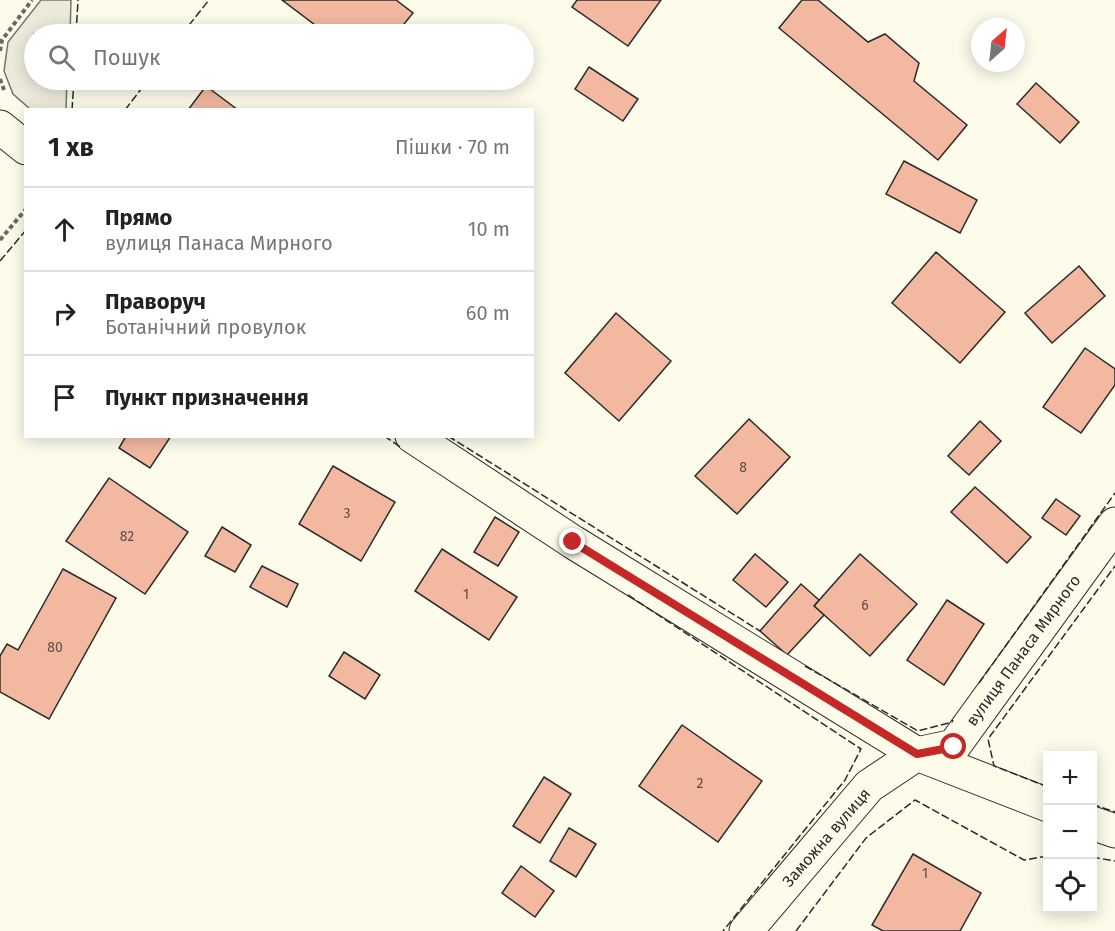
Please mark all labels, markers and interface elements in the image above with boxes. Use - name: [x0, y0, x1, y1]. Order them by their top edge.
- north arrow: [971, 18, 1025, 72]
- search box: [24, 24, 534, 90]
- icon: search: [45, 41, 78, 74]
- text: Пошук: [93, 44, 160, 71]
- text: 1 хв: [48, 132, 94, 163]
- text: Пішки · 70 m: [395, 135, 510, 159]
- text: Прямо: [105, 204, 172, 231]
- icon: ahead: [48, 213, 81, 246]
- text: 10 m: [468, 217, 510, 241]
- text: вулиця Панаса Мирного: [105, 231, 333, 255]
- text: Праворуч: [105, 288, 206, 315]
- icon: right: [48, 297, 81, 330]
- text: 60 m: [466, 301, 510, 325]
- text: Ботанічний провулок: [105, 315, 306, 339]
- icon: arrive: [48, 381, 81, 414]
- text: Пункт призначення: [105, 384, 309, 411]
- house number: 8: [739, 459, 747, 476]
- house number: 3: [344, 505, 351, 522]
- house number: 82: [120, 528, 134, 545]
- route end: [559, 528, 585, 554]
- street label: вулиця Панаса Мирного: [962, 571, 1085, 730]
- house number: 1: [463, 586, 469, 603]
- house number: 6: [861, 597, 869, 614]
- house number: 80: [47, 639, 63, 656]
- route start: [940, 733, 966, 759]
- map controls: [1043, 751, 1097, 913]
- button: +: [1043, 751, 1097, 805]
- house number: 2: [697, 775, 704, 792]
- street label: Заможна вулиця: [778, 784, 874, 891]
- button: −: [1043, 805, 1097, 859]
- button: locate: [1043, 859, 1097, 913]
- house number: 1: [922, 865, 928, 882]

